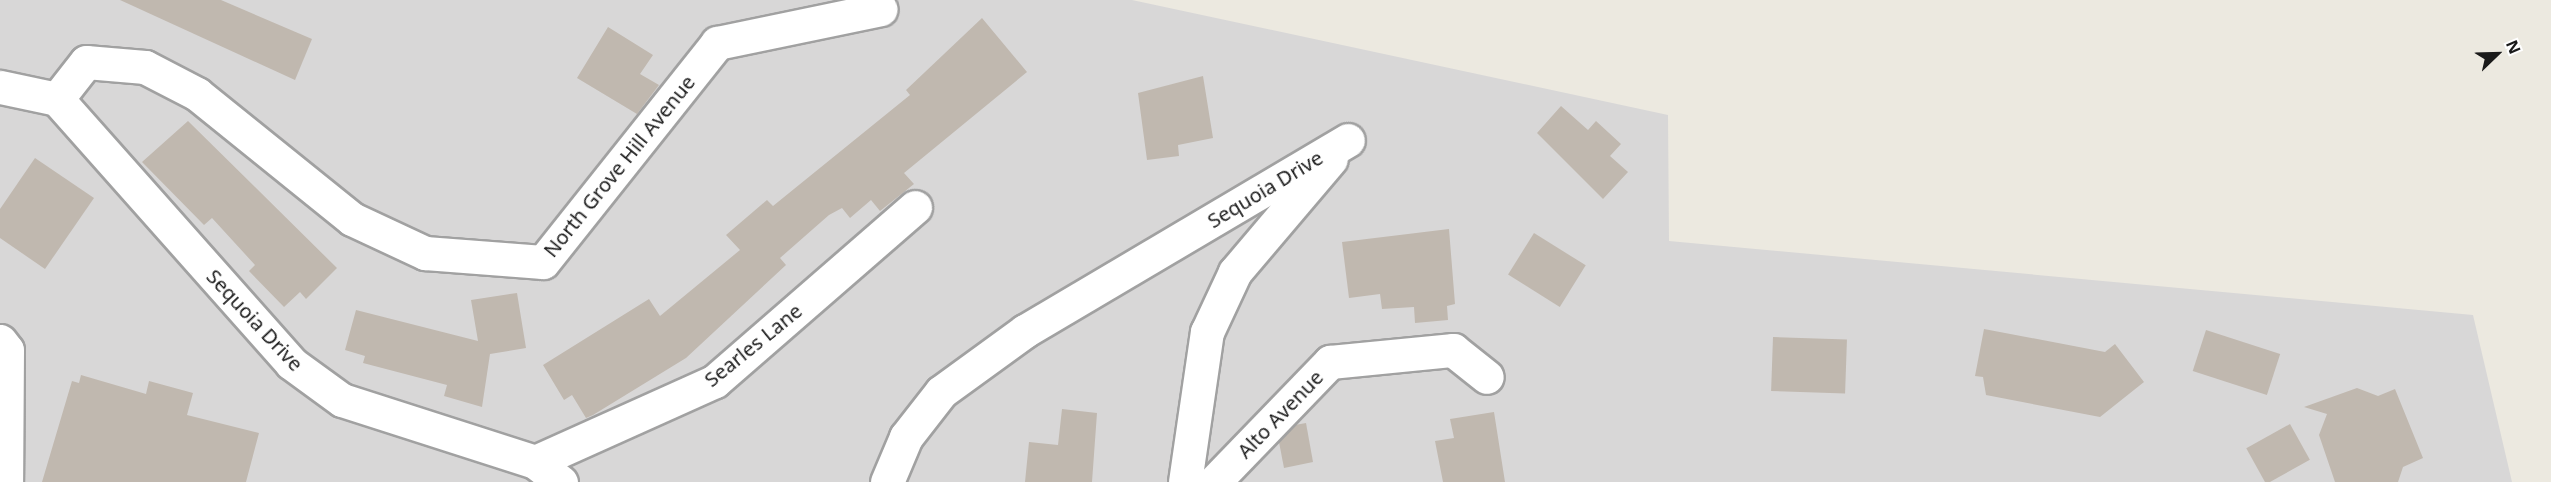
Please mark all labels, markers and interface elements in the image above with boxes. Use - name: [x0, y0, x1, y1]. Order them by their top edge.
- north arrow: [2467, 24, 2527, 84]
- text: N: [2501, 37, 2526, 57]
- street label: North Grove Hill Avenue: [538, 70, 700, 262]
- street label: Sequoia Drive: [1203, 145, 1327, 233]
- street label: Sequoia Drive: [202, 264, 308, 376]
- street label: Searles Lane: [699, 298, 807, 392]
- street label: Alto Avenue: [1232, 365, 1328, 463]

